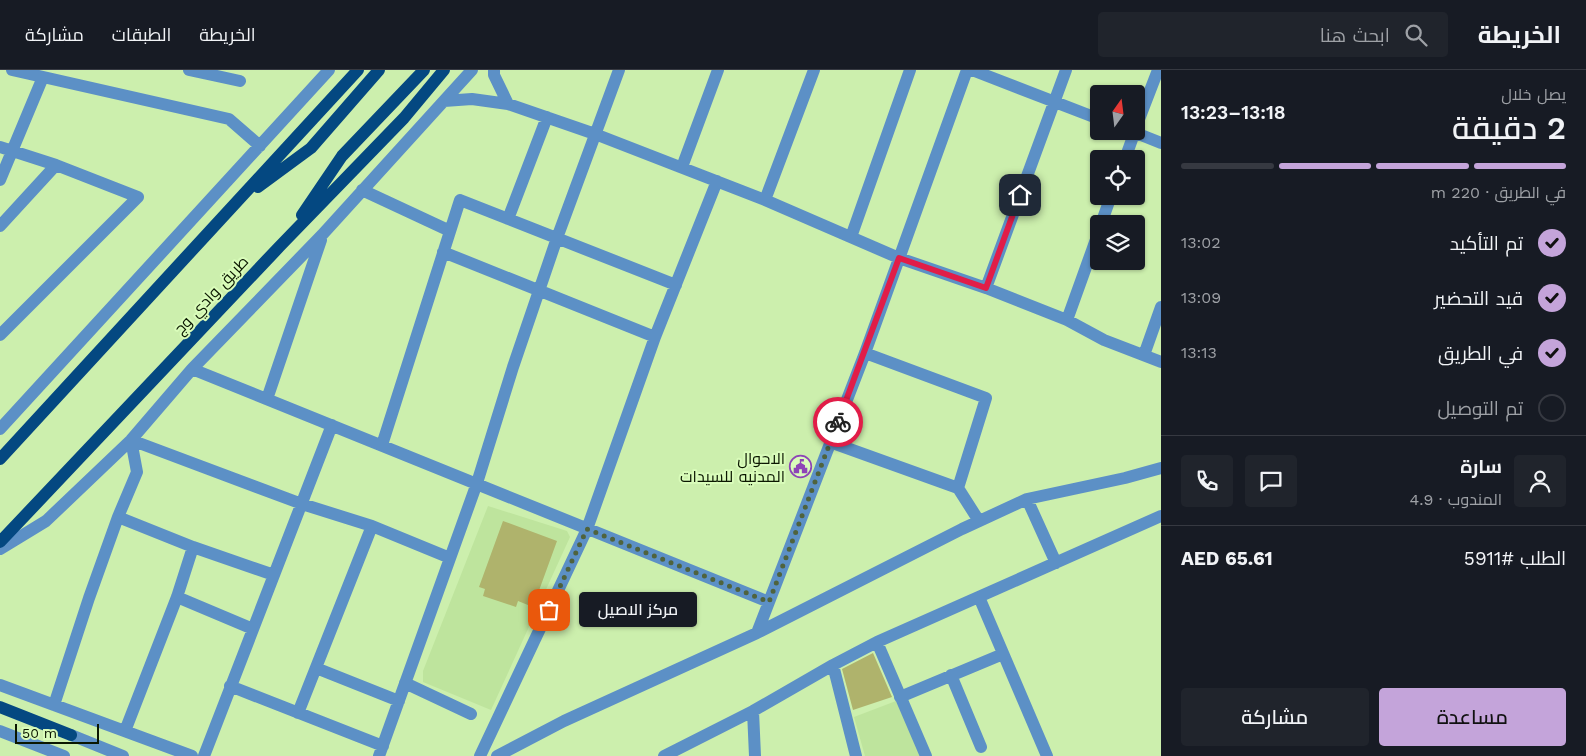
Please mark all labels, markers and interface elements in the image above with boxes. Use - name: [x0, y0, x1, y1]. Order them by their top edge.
- search box: [1098, 12, 1448, 57]
- icon: search: [1402, 21, 1430, 49]
- text: الخريطة: [1478, 21, 1561, 49]
- text: مشاركة: [25, 24, 84, 45]
- text: الطبقات: [112, 24, 171, 45]
- text: الخريطة: [199, 24, 256, 45]
- text: ابحث هنا: [1320, 24, 1390, 47]
- north arrow: [1090, 85, 1145, 140]
- map controls: [1090, 85, 1145, 270]
- text: يصل خلال: [1501, 85, 1566, 104]
- text: 13:18–13:23: [1181, 101, 1286, 124]
- text: 2 دقيقة: [1452, 109, 1566, 147]
- button: locate: [1090, 150, 1145, 205]
- pin: [999, 174, 1041, 216]
- icon: home: [1006, 181, 1034, 209]
- text: في الطريق · 220 m: [1431, 183, 1566, 202]
- button: layers: [1090, 215, 1145, 270]
- icon: check: [1538, 229, 1566, 257]
- text: تم التأكيد: [1450, 232, 1523, 255]
- text: 13:02: [1181, 233, 1221, 252]
- street label: طريق وادي وج: [170, 252, 255, 341]
- icon: check: [1538, 284, 1566, 312]
- text: قيد التحضير: [1434, 287, 1523, 310]
- text: 13:09: [1181, 288, 1221, 307]
- icon: check: [1538, 339, 1566, 367]
- text: في الطريق: [1438, 342, 1523, 365]
- text: 13:13: [1181, 343, 1217, 362]
- courier: [813, 397, 863, 447]
- text: تم التوصيل: [1438, 397, 1523, 420]
- icon: bike: [824, 408, 852, 436]
- place label: الاحوال المدنيه للسيدات: [680, 449, 785, 486]
- public building icon: الاحوال المدنيه للسيدات: [789, 455, 813, 479]
- button: phone: [1181, 455, 1233, 507]
- button: chat: [1245, 455, 1297, 507]
- text: سارة: [1460, 455, 1502, 478]
- button: person: [1514, 455, 1566, 507]
- text: المندوب · 4.9: [1410, 490, 1502, 509]
- text: AED 65.61: [1181, 547, 1273, 570]
- text: الطلب #5911: [1464, 547, 1566, 570]
- pin: [528, 589, 570, 631]
- callout: مركز الاصيل: [579, 592, 696, 628]
- icon: bag: [535, 596, 563, 624]
- text: مركز الاصيل: [598, 600, 678, 619]
- button: مشاركة: [1181, 688, 1369, 746]
- button: مساعدة: [1379, 688, 1566, 746]
- scale bar: [15, 721, 99, 744]
- text: 50 m: [22, 725, 57, 741]

